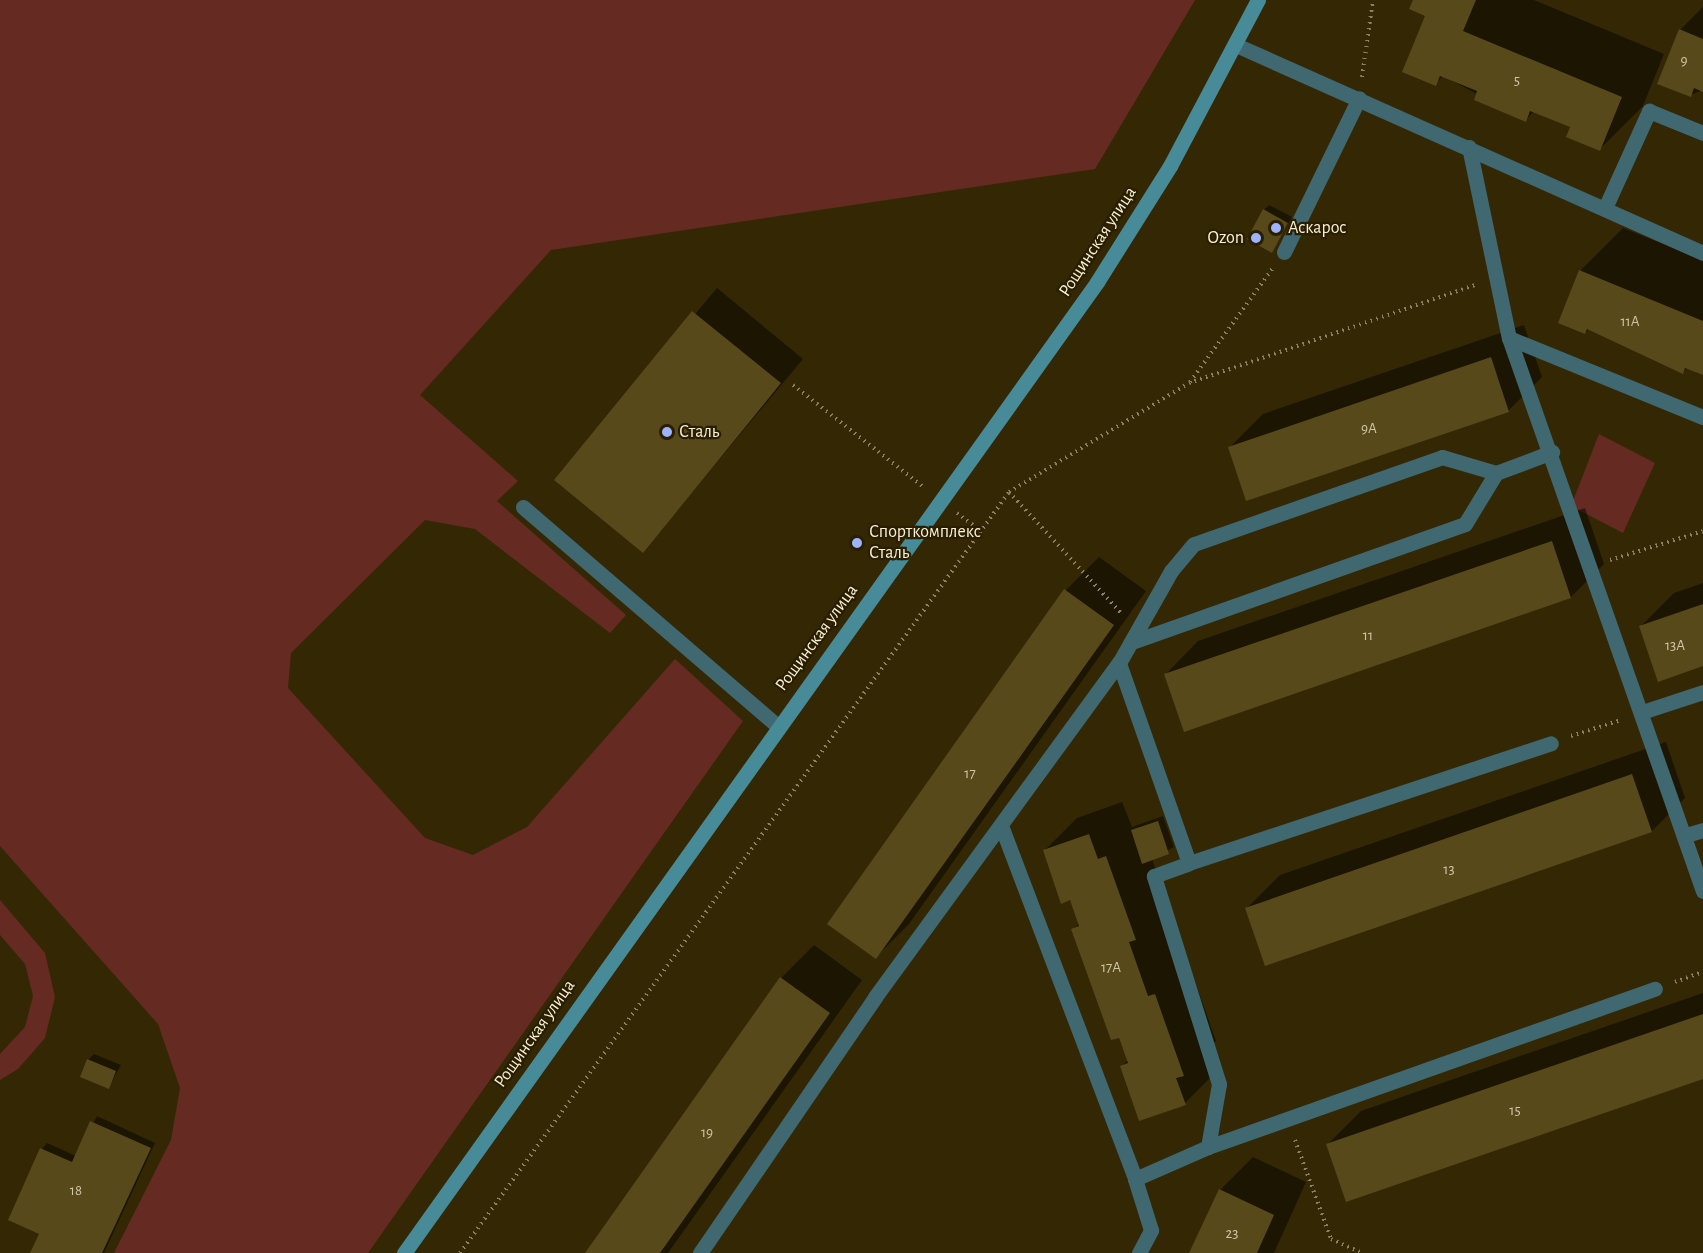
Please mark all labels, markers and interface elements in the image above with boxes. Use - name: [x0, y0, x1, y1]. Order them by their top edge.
- house number: 9: [1680, 52, 1688, 70]
- house number: 5: [1514, 72, 1520, 90]
- street label: Рощинская улица: [1054, 183, 1142, 301]
- place label: Аскарос: [1288, 217, 1347, 239]
- marker: Аскарос: [1269, 221, 1283, 235]
- place label: Ozon: [1207, 227, 1244, 249]
- marker: Ozon: [1249, 231, 1263, 245]
- house number: 11А: [1620, 313, 1640, 331]
- house number: 9А: [1361, 420, 1377, 438]
- place label: Сталь: [679, 421, 719, 443]
- marker: Сталь: [660, 425, 674, 439]
- place label: Спорткомплекс Сталь: [869, 522, 981, 564]
- marker: Спорткомплекс Сталь: [850, 536, 864, 550]
- street label: Рощинская улица: [771, 580, 863, 696]
- house number: 11: [1363, 627, 1373, 645]
- house number: 13А: [1665, 637, 1685, 655]
- house number: 17: [964, 765, 976, 783]
- house number: 13: [1443, 861, 1455, 879]
- house number: 17А: [1101, 959, 1121, 977]
- street label: Рощинская улица: [490, 976, 580, 1092]
- house number: 15: [1509, 1102, 1521, 1120]
- house number: 19: [701, 1124, 713, 1142]
- house number: 18: [70, 1182, 82, 1200]
- house number: 23: [1225, 1225, 1239, 1243]

